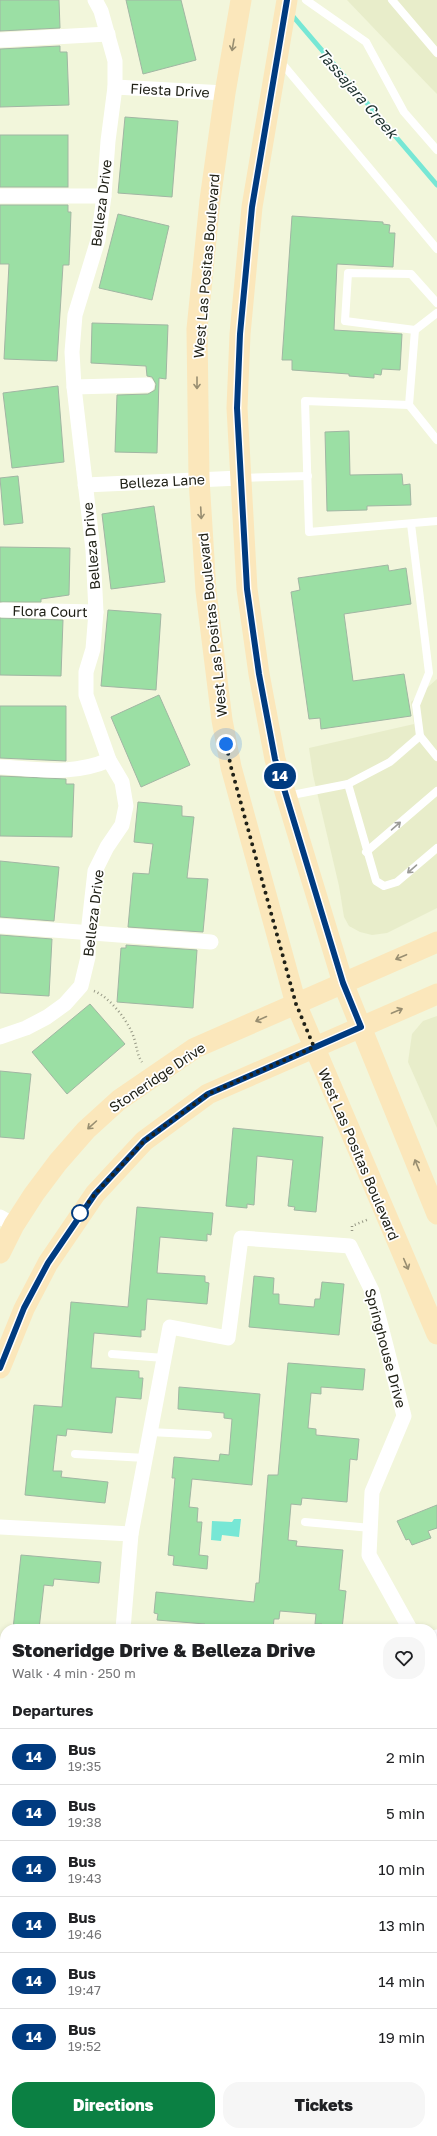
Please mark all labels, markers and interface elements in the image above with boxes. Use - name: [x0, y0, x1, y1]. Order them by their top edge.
- one-way arrow: [229, 38, 237, 51]
- water label: Tassajara Creek: [313, 44, 403, 143]
- street label: Fiesta Drive: [130, 79, 210, 101]
- street label: Belleza Drive: [87, 158, 115, 248]
- street label: West Las Positas Boulevard: [189, 173, 223, 359]
- one-way arrow: [193, 376, 201, 389]
- street label: Belleza Lane: [119, 470, 205, 492]
- street label: Belleza Drive: [79, 502, 103, 590]
- one-way arrow: [197, 506, 205, 519]
- street label: West Las Positas Boulevard: [194, 532, 230, 718]
- street label: Flora Court: [12, 602, 88, 620]
- your location: [216, 734, 236, 754]
- line badge: 14: [262, 763, 298, 789]
- text: 14: [272, 767, 288, 784]
- one-way arrow: [391, 822, 401, 831]
- one-way arrow: [406, 865, 417, 874]
- street label: Belleza Drive: [79, 868, 107, 958]
- one-way arrow: [396, 954, 408, 962]
- one-way arrow: [390, 1007, 402, 1015]
- one-way arrow: [255, 1016, 267, 1024]
- street label: Stoneridge Drive: [106, 1039, 208, 1115]
- street label: West Las Positas Boulevard: [315, 1065, 403, 1243]
- one-way arrow: [87, 1120, 97, 1129]
- one-way arrow: [413, 1159, 420, 1171]
- unlabelled marker: [71, 1204, 89, 1222]
- one-way arrow: [403, 1257, 410, 1269]
- street label: Springhouse Drive: [362, 1286, 410, 1410]
- button: heart: [383, 1637, 425, 1679]
- text: Stoneridge Drive & Belleza Drive: [12, 1638, 315, 1661]
- text: Walk · 4 min · 250 m: [12, 1665, 136, 1681]
- text: Departures: [12, 1701, 93, 1719]
- text: Bus: [68, 1740, 96, 1758]
- text: 14: [26, 1748, 42, 1765]
- text: 2 min: [386, 1748, 425, 1766]
- text: 19:35: [68, 1758, 101, 1774]
- text: Bus: [68, 1796, 96, 1814]
- text: 14: [26, 1804, 42, 1821]
- text: 5 min: [386, 1804, 425, 1822]
- text: 19:38: [68, 1814, 102, 1830]
- text: Bus: [68, 1852, 96, 1870]
- text: 14: [26, 1860, 42, 1877]
- text: 10 min: [378, 1860, 425, 1878]
- text: 19:43: [68, 1870, 102, 1886]
- text: Bus: [68, 1908, 96, 1926]
- text: 14: [26, 1916, 42, 1933]
- text: 13 min: [379, 1916, 425, 1934]
- text: 19:46: [68, 1926, 102, 1942]
- text: Bus: [68, 1964, 96, 1982]
- text: 14: [26, 1972, 42, 1989]
- text: 14 min: [378, 1972, 425, 1990]
- text: 19:47: [68, 1982, 101, 1998]
- text: Bus: [68, 2020, 96, 2038]
- text: 14: [26, 2028, 42, 2045]
- text: 19 min: [378, 2028, 425, 2046]
- text: 19:52: [68, 2038, 101, 2054]
- button: Directions: [12, 2082, 215, 2128]
- button: Tickets: [223, 2082, 425, 2128]

